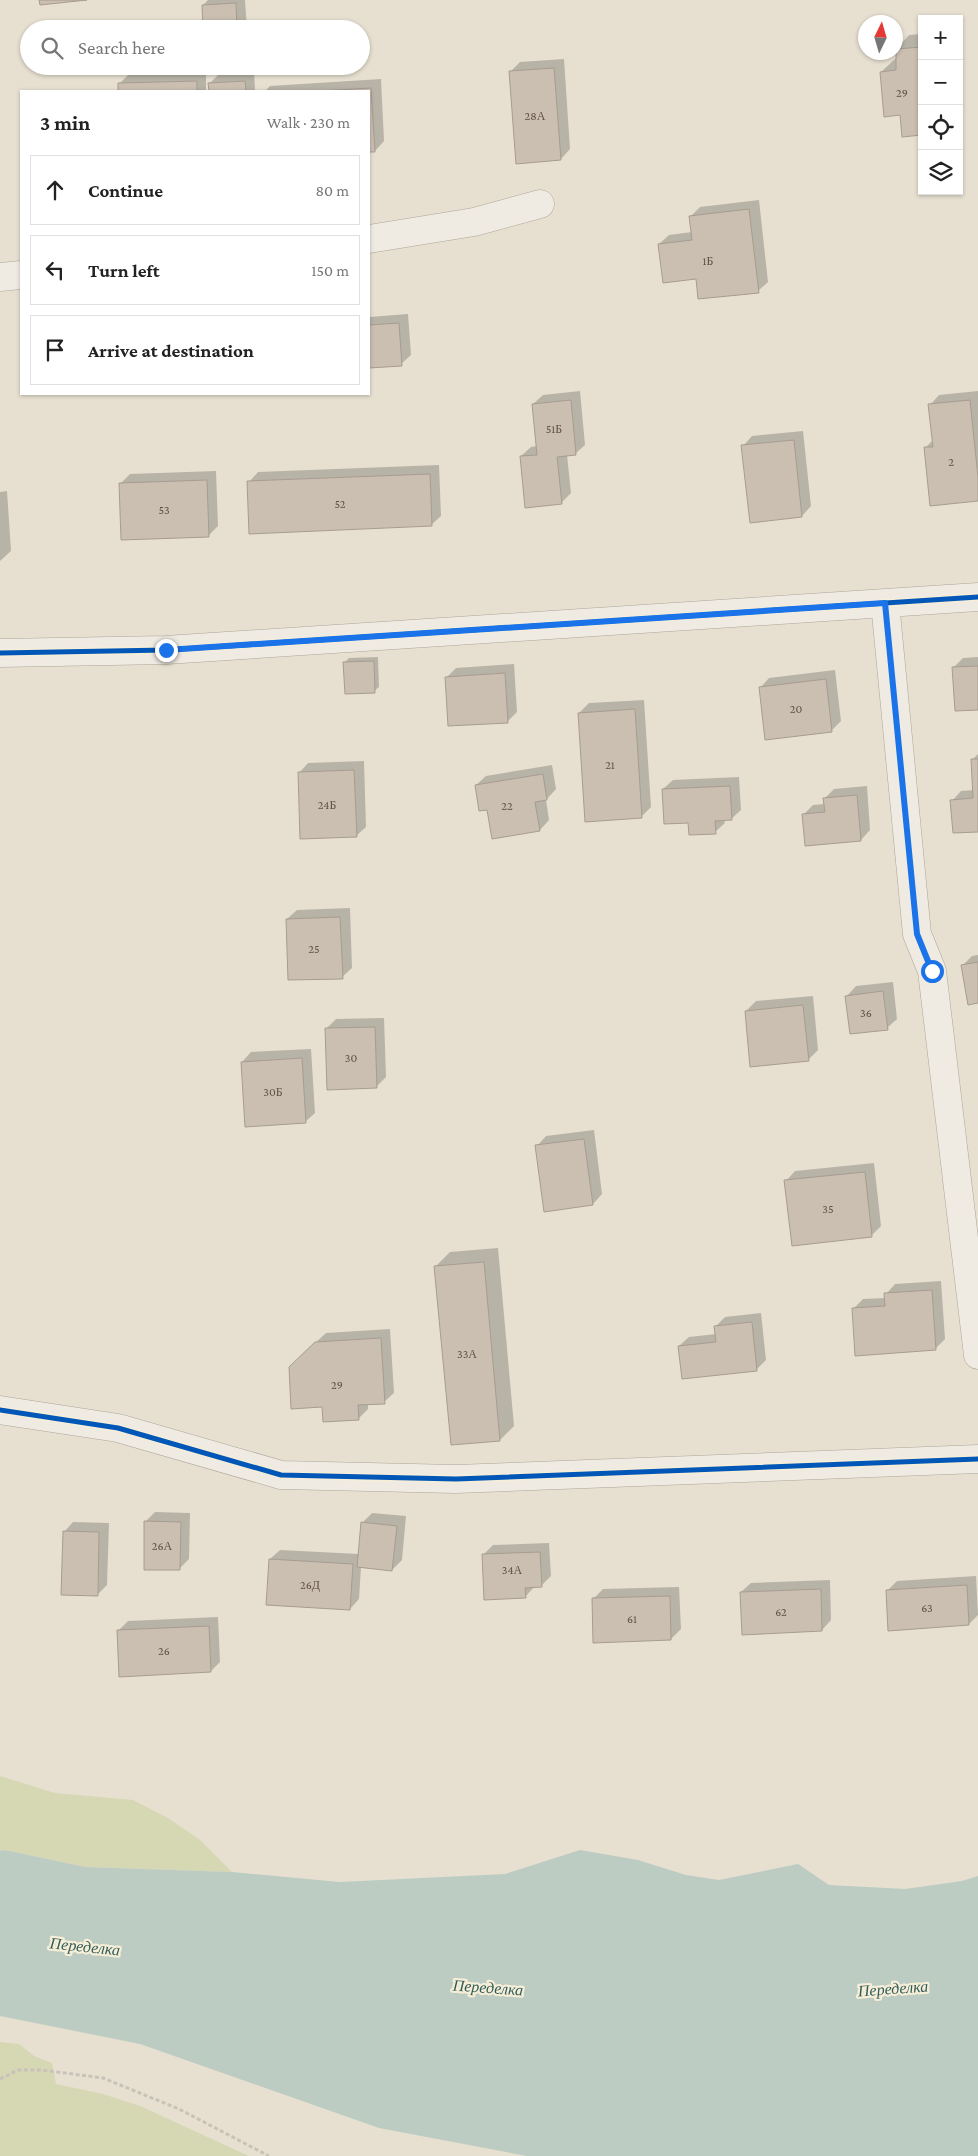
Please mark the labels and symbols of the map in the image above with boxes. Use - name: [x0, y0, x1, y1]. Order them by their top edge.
- north arrow: [858, 15, 903, 60]
- house number: 29: [896, 86, 908, 100]
- house number: 28А: [525, 109, 546, 123]
- house number: 1Б: [703, 254, 714, 268]
- house number: 51Б: [546, 422, 562, 436]
- house number: 2: [948, 455, 954, 469]
- house number: 52: [334, 497, 346, 511]
- house number: 53: [158, 503, 170, 517]
- route end: [155, 639, 178, 662]
- house number: 20: [790, 702, 802, 716]
- house number: 21: [605, 758, 615, 772]
- house number: 24Б: [318, 798, 336, 812]
- house number: 22: [501, 799, 513, 813]
- house number: 25: [308, 942, 320, 956]
- route start: [921, 960, 944, 983]
- house number: 36: [860, 1006, 872, 1020]
- house number: 30: [345, 1051, 357, 1065]
- house number: 30Б: [263, 1085, 283, 1099]
- house number: 35: [822, 1202, 834, 1216]
- house number: 33А: [457, 1347, 477, 1361]
- house number: 29: [331, 1378, 343, 1392]
- house number: 26А: [152, 1539, 173, 1553]
- house number: 34А: [502, 1563, 523, 1577]
- house number: 26Д: [300, 1578, 320, 1592]
- house number: 63: [921, 1601, 933, 1615]
- house number: 62: [775, 1605, 787, 1619]
- house number: 61: [627, 1612, 637, 1626]
- house number: 26: [158, 1644, 170, 1658]
- water label: Переделка: [48, 1934, 121, 1960]
- water label: Переделка: [451, 1976, 524, 1999]
- water label: Переделка: [856, 1978, 929, 2001]

